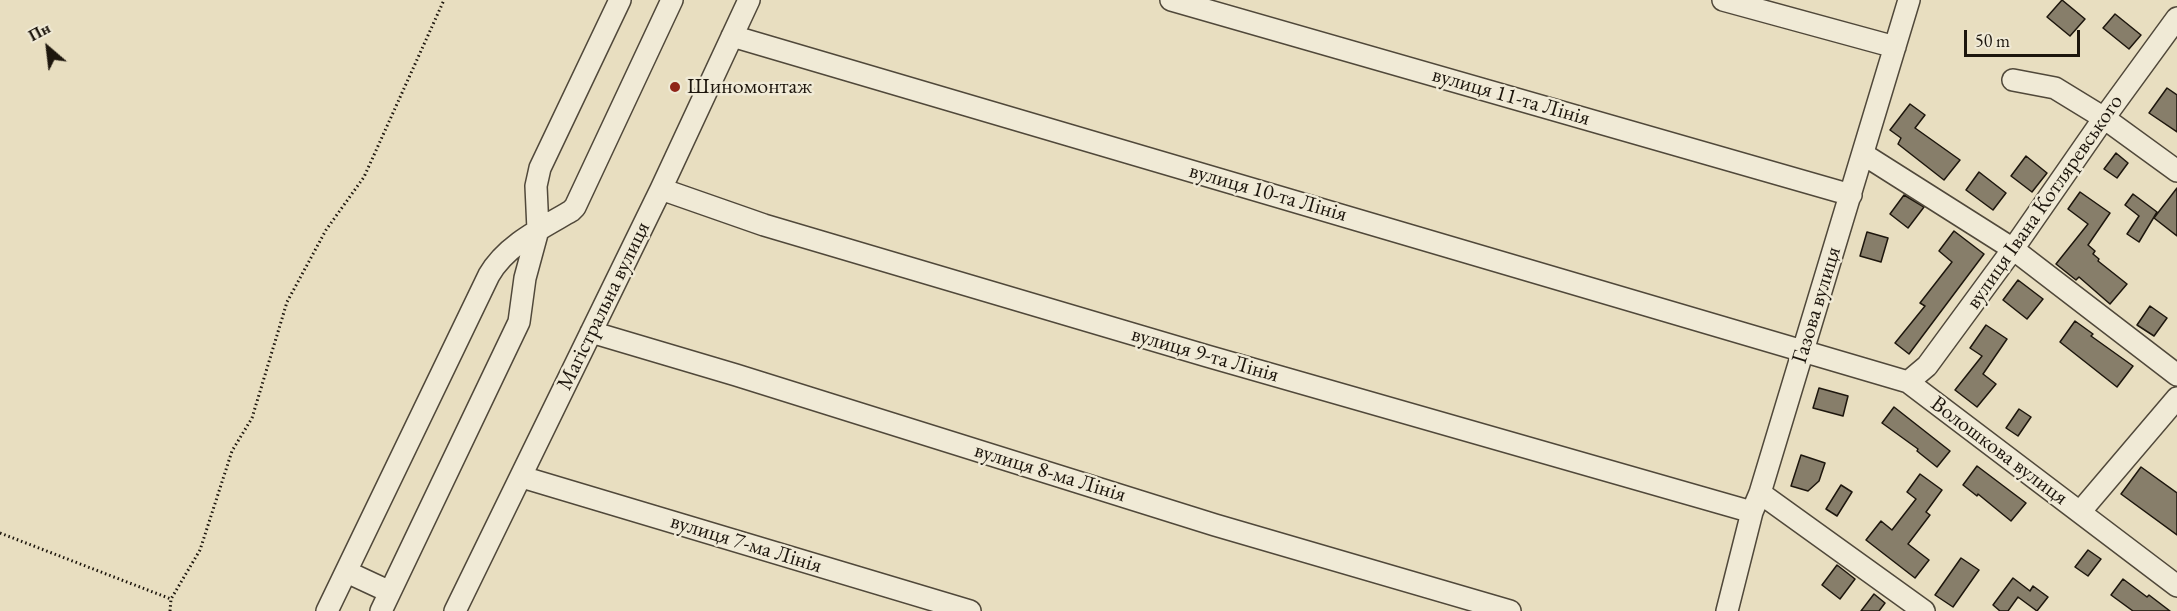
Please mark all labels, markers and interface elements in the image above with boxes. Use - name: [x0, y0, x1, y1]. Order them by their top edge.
- text: Пн: [25, 17, 54, 46]
- north arrow: [18, 18, 78, 78]
- scale bar: [1967, 18, 2082, 56]
- text: 50 m: [1975, 29, 2010, 52]
- street label: вулиця 11-та Лінія: [1429, 62, 1593, 132]
- place label: Шиномонтаж: [687, 74, 812, 100]
- marker: Шиномонтаж: [668, 80, 682, 94]
- street label: вулиця Івана Котляревського: [1961, 90, 2129, 314]
- street label: вулиця 10-та Лінія: [1186, 158, 1350, 228]
- street label: Магістральна вулиця: [552, 217, 656, 395]
- street label: Газова вулиця: [1787, 243, 1847, 367]
- street label: вулиця 9-та Лінія: [1128, 321, 1282, 389]
- street label: Волошкова вулиця: [1925, 391, 2073, 511]
- street label: вулиця 8-ма Лінія: [971, 437, 1129, 509]
- street label: вулиця 7-ма Лінія: [667, 508, 825, 580]

